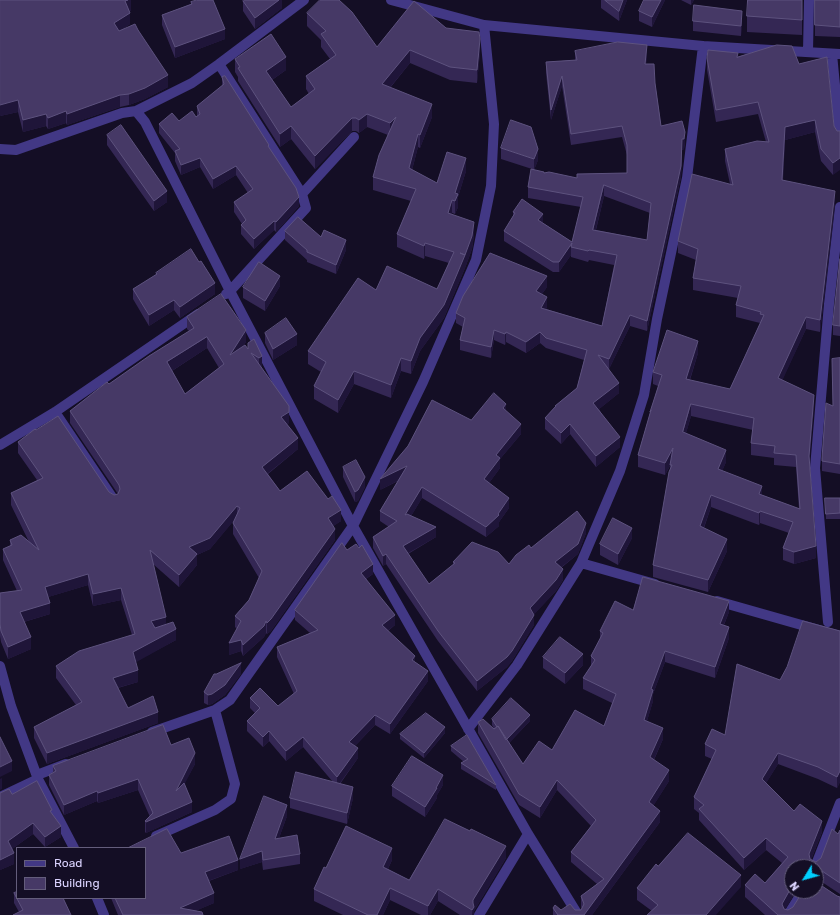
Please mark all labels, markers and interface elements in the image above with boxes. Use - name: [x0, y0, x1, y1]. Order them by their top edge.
- legend: [16, 847, 146, 899]
- text: Road: [54, 856, 82, 870]
- north arrow: [784, 859, 824, 899]
- text: Building: [54, 876, 100, 890]
- text: N: [787, 879, 802, 893]

